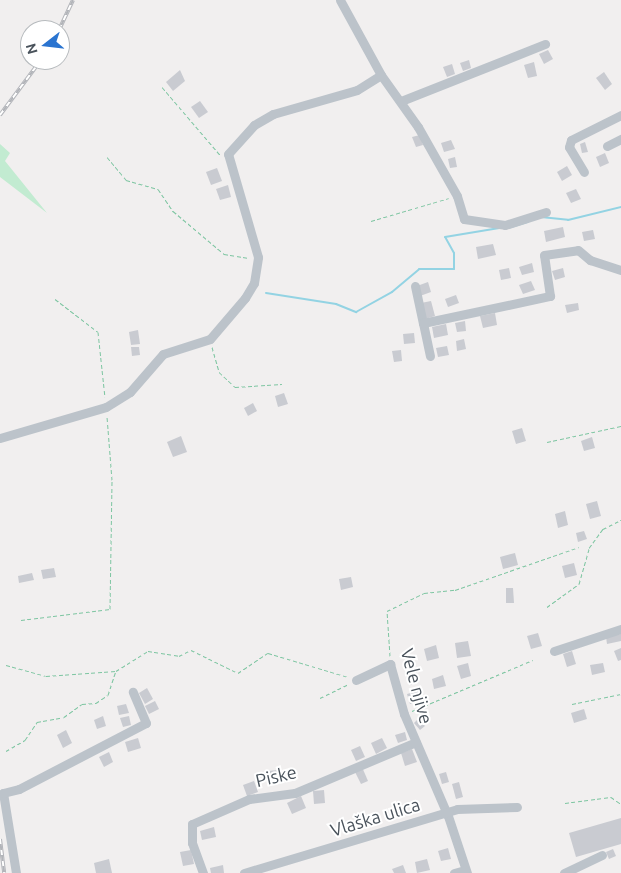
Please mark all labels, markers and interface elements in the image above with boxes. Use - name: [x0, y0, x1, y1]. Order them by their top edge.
- north arrow: [20, 20, 70, 70]
- text: N: [22, 42, 41, 56]
- street label: Vele njive: [397, 646, 437, 726]
- street label: Piske: [253, 761, 299, 791]
- street label: Vlaška ulica: [328, 793, 422, 841]

